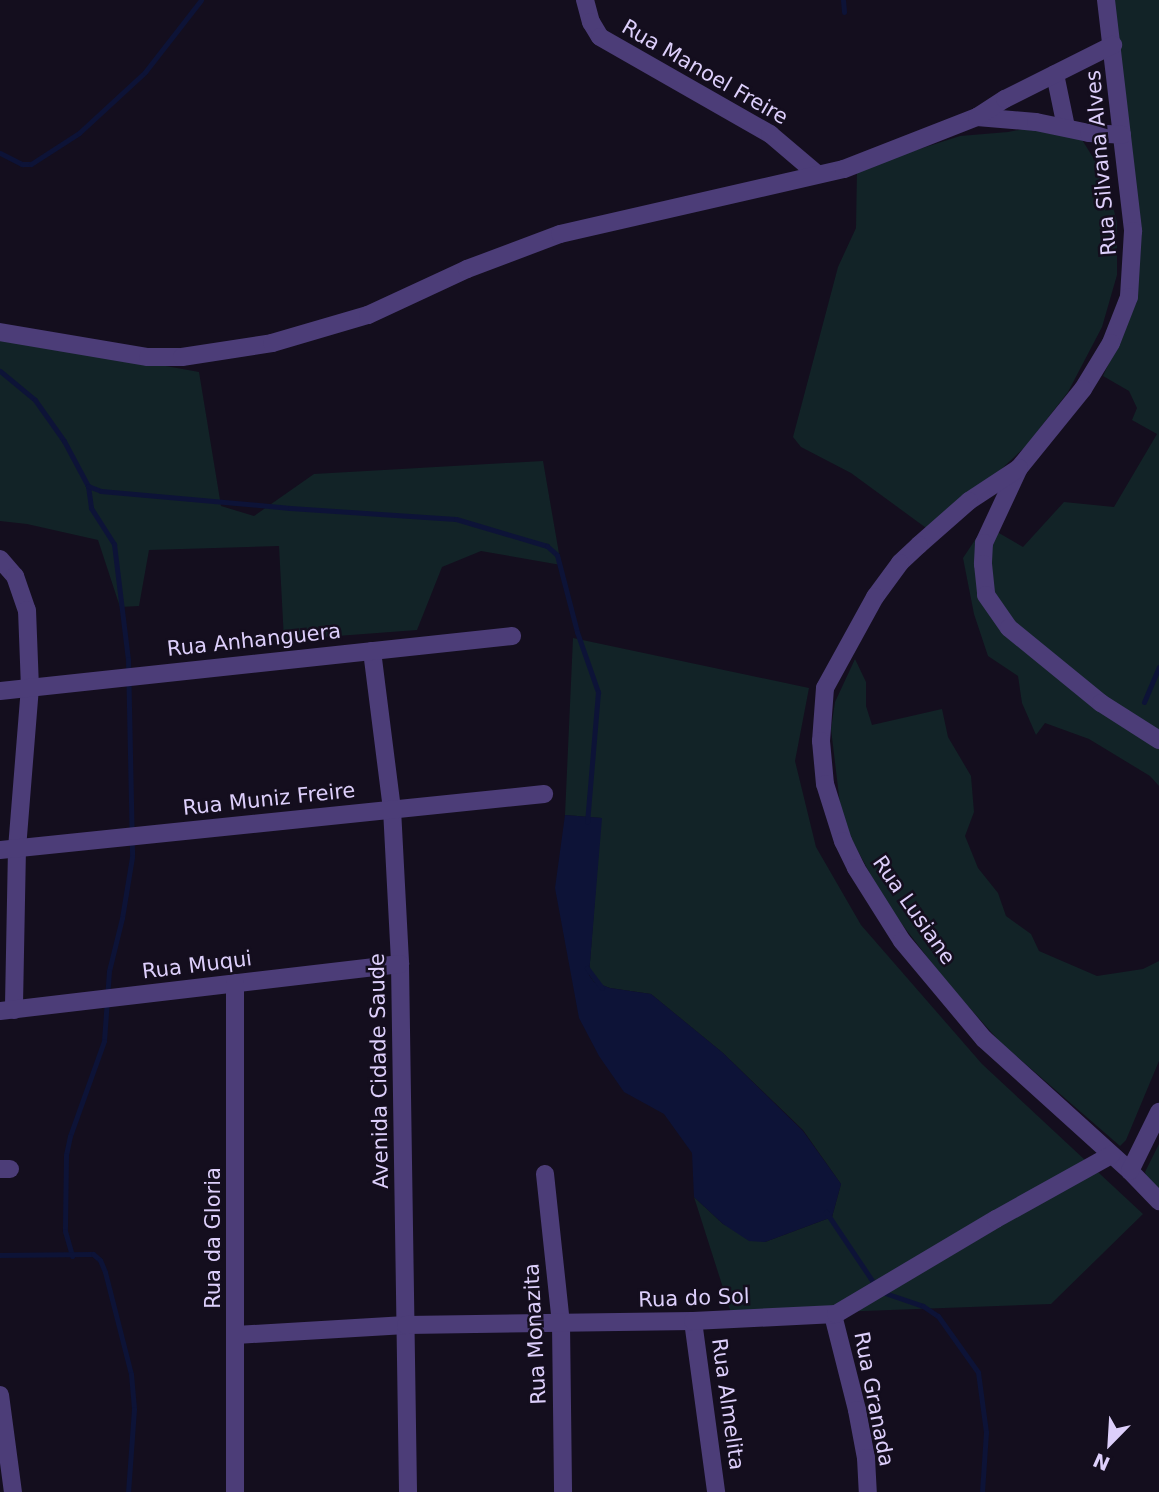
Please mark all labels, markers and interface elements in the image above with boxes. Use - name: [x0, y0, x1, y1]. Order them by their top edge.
- street label: Rua Manoel Freire: [617, 14, 793, 130]
- street label: Rua Silvana Alves: [1080, 69, 1122, 257]
- street label: Rua Anhanguera: [166, 618, 342, 662]
- street label: Rua Muniz Freire: [181, 777, 357, 821]
- street label: Rua Lusiane: [867, 851, 961, 969]
- street label: Rua Muqui: [141, 946, 253, 984]
- street label: Avenida Cidade Saude: [364, 953, 394, 1189]
- street label: Rua da Gloria: [200, 1167, 226, 1309]
- street label: Rua Monazita: [519, 1263, 551, 1405]
- street label: Rua do Sol: [638, 1283, 750, 1313]
- street label: Rua Granada: [849, 1330, 899, 1468]
- street label: Rua Almelita: [706, 1336, 750, 1472]
- north arrow: [1075, 1408, 1145, 1478]
- text: N: [1090, 1449, 1113, 1475]

